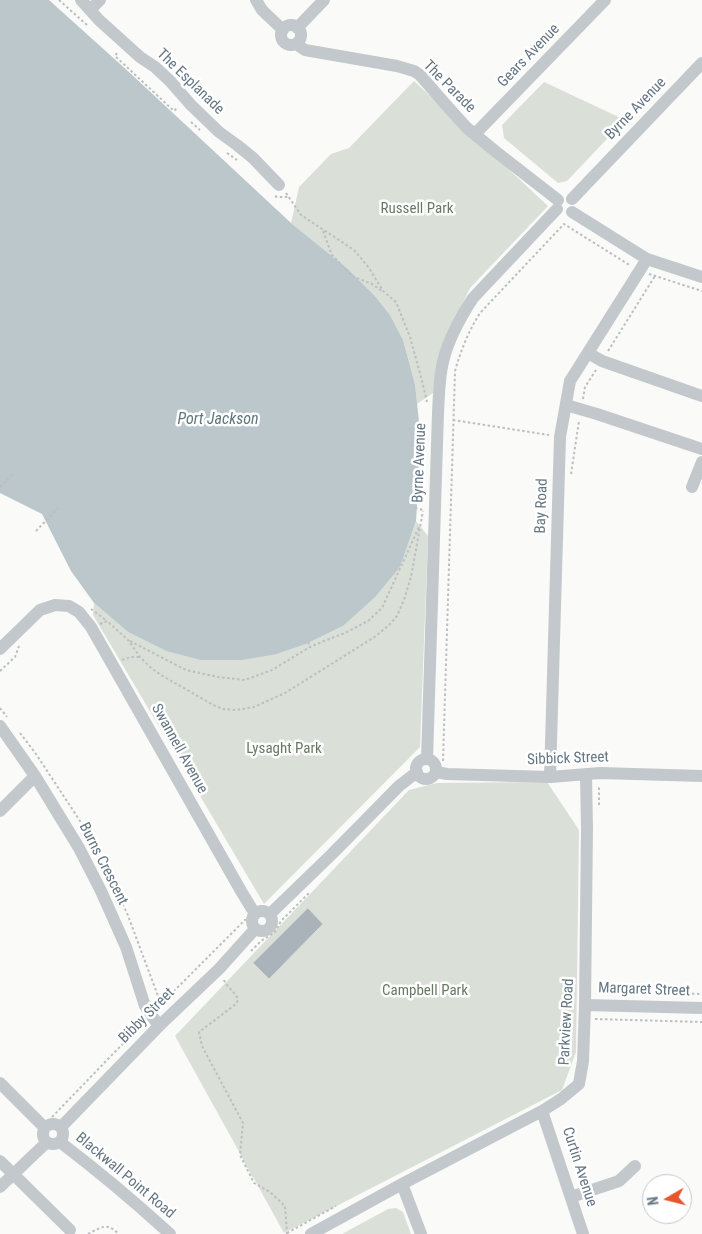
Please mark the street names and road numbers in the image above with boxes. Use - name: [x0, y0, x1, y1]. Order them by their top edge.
- street label: Gears Avenue: [494, 21, 564, 91]
- street label: The Esplanade: [153, 45, 227, 119]
- street label: The Parade: [419, 57, 479, 117]
- street label: Byrne Avenue: [602, 74, 670, 144]
- street label: Byrne Avenue: [410, 423, 430, 503]
- street label: Bay Road: [532, 478, 552, 534]
- street label: Swannell Avenue: [147, 701, 211, 797]
- street label: Sibbick Street: [527, 749, 609, 769]
- street label: Burns Crescent: [75, 820, 131, 908]
- street label: Parkview Road: [556, 978, 578, 1066]
- street label: Margaret Street: [598, 979, 690, 1001]
- street label: Bibby Street: [115, 984, 179, 1048]
- street label: Curtin Avenue: [558, 1125, 600, 1209]
- street label: Blackwall Point Road: [72, 1129, 178, 1223]

